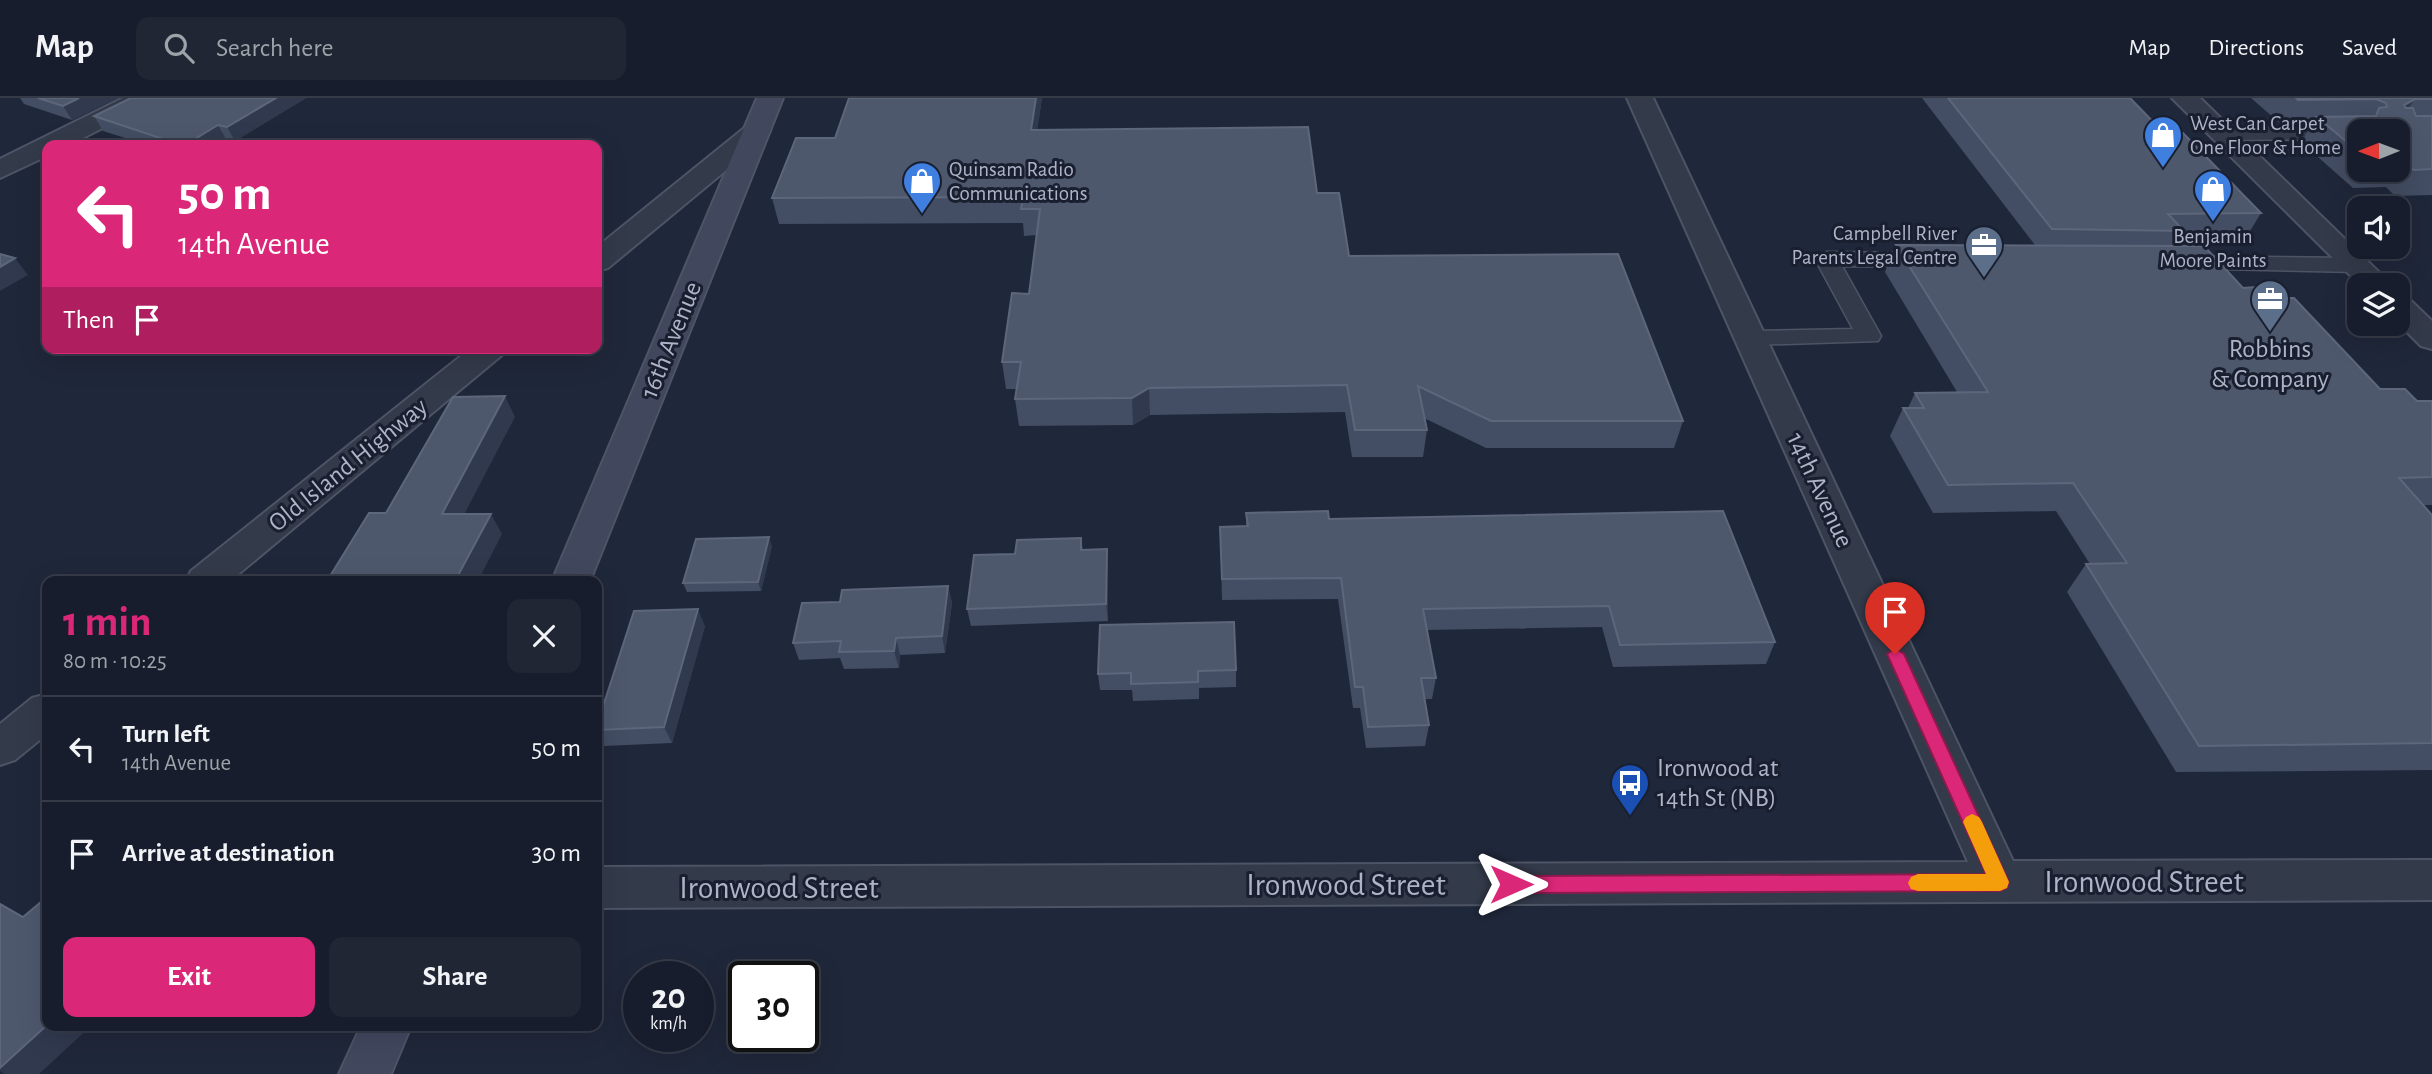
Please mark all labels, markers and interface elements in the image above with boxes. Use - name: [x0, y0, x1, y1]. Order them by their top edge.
- search box: [136, 17, 626, 80]
- icon: search: [160, 29, 198, 67]
- text: Map: [35, 31, 94, 64]
- text: Search here: [216, 35, 334, 61]
- text: Map: [2128, 36, 2170, 60]
- text: Directions: [2208, 36, 2304, 60]
- text: Saved: [2342, 36, 2397, 60]
- place label: West Can Carpet One Floor & Home: [2190, 113, 2341, 158]
- shop icon: West Can Carpet One Floor & Home: [2142, 114, 2184, 169]
- north arrow: [2347, 119, 2410, 182]
- map controls: [2347, 119, 2410, 336]
- place label: Quinsam Radio Communications: [949, 159, 1087, 204]
- shop icon: Quinsam Radio Communications: [901, 160, 943, 215]
- icon: left: [63, 168, 154, 259]
- shop icon: Benjamin Moore Paints: [2192, 168, 2234, 223]
- text: 50 m: [178, 170, 272, 219]
- button: sound: [2347, 196, 2410, 259]
- place label: Campbell River Parents Legal Centre: [1792, 223, 1957, 268]
- office icon: Campbell River Parents Legal Centre: [1963, 224, 2005, 279]
- place label: Benjamin Moore Paints: [2160, 226, 2266, 271]
- text: 14th Avenue: [178, 228, 330, 260]
- button: layers: [2347, 273, 2410, 336]
- street label: 16th Avenue: [636, 278, 706, 402]
- office icon: Robbins & Company: [2249, 278, 2291, 333]
- icon: arrive: [128, 301, 166, 339]
- text: Then: [63, 307, 114, 333]
- place label: Robbins & Company: [2211, 336, 2329, 392]
- street label: Old Island Highway: [264, 393, 432, 537]
- street label: 14th Avenue: [1782, 429, 1858, 551]
- pin: [1865, 582, 1925, 654]
- icon: arrive: [1876, 593, 1914, 631]
- button: close: [507, 599, 581, 673]
- text: 1 min: [63, 601, 152, 643]
- text: 80 m · 10:25: [63, 650, 167, 673]
- text: Turn left: [122, 721, 210, 747]
- icon: left: [63, 730, 101, 768]
- text: 50 m: [531, 735, 581, 761]
- text: 14th Avenue: [122, 752, 231, 775]
- place label: Ironwood at 14th St (NB): [1657, 755, 1778, 811]
- bus stop icon: Ironwood at 14th St (NB): [1609, 762, 1651, 817]
- icon: arrive: [63, 835, 101, 873]
- text: Arrive at destination: [122, 840, 335, 866]
- text: 30 m: [531, 840, 581, 866]
- position arrow: [1474, 847, 1548, 921]
- street label: Ironwood Street: [2044, 866, 2244, 898]
- street label: Ironwood Street: [1246, 869, 1446, 901]
- street label: Ironwood Street: [679, 872, 879, 904]
- button: Exit: [63, 937, 315, 1017]
- button: Share: [329, 937, 581, 1017]
- speed limit sign: 30: [728, 961, 819, 1052]
- text: 20: [651, 980, 686, 1015]
- text: km/h: [650, 1015, 687, 1033]

